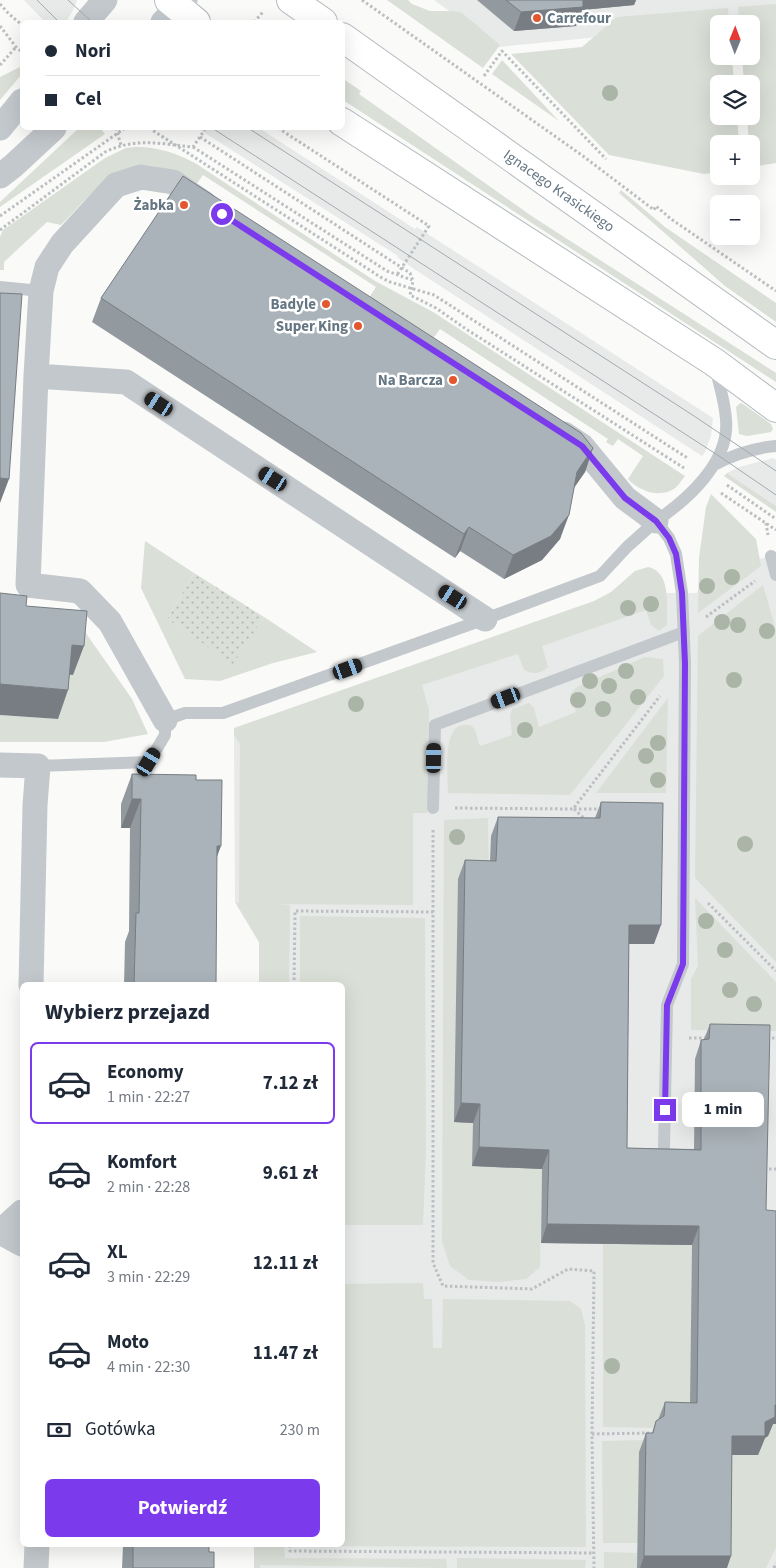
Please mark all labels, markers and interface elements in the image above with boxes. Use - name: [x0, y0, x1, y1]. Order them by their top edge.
- place label: Carrefour: [547, 8, 611, 29]
- marker: Carrefour: [531, 12, 543, 24]
- north arrow: [710, 15, 760, 65]
- map controls: [710, 15, 760, 245]
- text: Nori: [75, 38, 111, 65]
- button: layers: [710, 75, 760, 125]
- text: Cel: [75, 86, 101, 113]
- button: +: [710, 135, 760, 185]
- street label: Ignacego Krasickiego: [499, 145, 619, 237]
- place label: Żabka: [134, 195, 174, 216]
- button: −: [710, 195, 760, 245]
- marker: Żabka: [178, 199, 190, 211]
- route start: [211, 203, 233, 225]
- place label: Badyle: [271, 294, 316, 315]
- marker: Badyle: [320, 298, 332, 310]
- place label: Super King: [276, 316, 348, 337]
- marker: Super King: [352, 320, 364, 332]
- place label: Na Barcza: [378, 370, 443, 391]
- marker: Na Barcza: [447, 374, 459, 386]
- car: [142, 390, 175, 418]
- car: [256, 465, 289, 493]
- car: [436, 583, 469, 611]
- car: [331, 657, 364, 681]
- car: [489, 686, 522, 710]
- car: [426, 743, 441, 773]
- car: [134, 745, 163, 779]
- text: Wybierz przejazd: [45, 996, 210, 1028]
- text: Economy: [107, 1059, 184, 1086]
- icon: car: [47, 1061, 92, 1106]
- text: 7.12 zł: [263, 1070, 318, 1097]
- text: 1 min · 22:27: [107, 1086, 190, 1108]
- callout: 1 min: [682, 1092, 765, 1128]
- text: 1 min: [704, 1098, 742, 1120]
- route end: [654, 1099, 676, 1121]
- text: Komfort: [107, 1149, 177, 1176]
- icon: car: [47, 1151, 92, 1196]
- text: 9.61 zł: [263, 1160, 318, 1187]
- text: 2 min · 22:28: [107, 1176, 190, 1198]
- text: XL: [107, 1239, 128, 1266]
- icon: car: [47, 1241, 92, 1286]
- text: 12.11 zł: [253, 1250, 318, 1277]
- text: 3 min · 22:29: [107, 1266, 190, 1288]
- text: Moto: [107, 1329, 149, 1356]
- icon: car: [47, 1331, 92, 1376]
- text: 11.47 zł: [253, 1340, 318, 1367]
- text: 4 min · 22:30: [107, 1356, 190, 1378]
- icon: cash: [45, 1416, 73, 1444]
- text: Gotówka: [85, 1416, 156, 1443]
- text: 230 m: [280, 1419, 320, 1441]
- button: Potwierdź: [45, 1479, 320, 1537]

